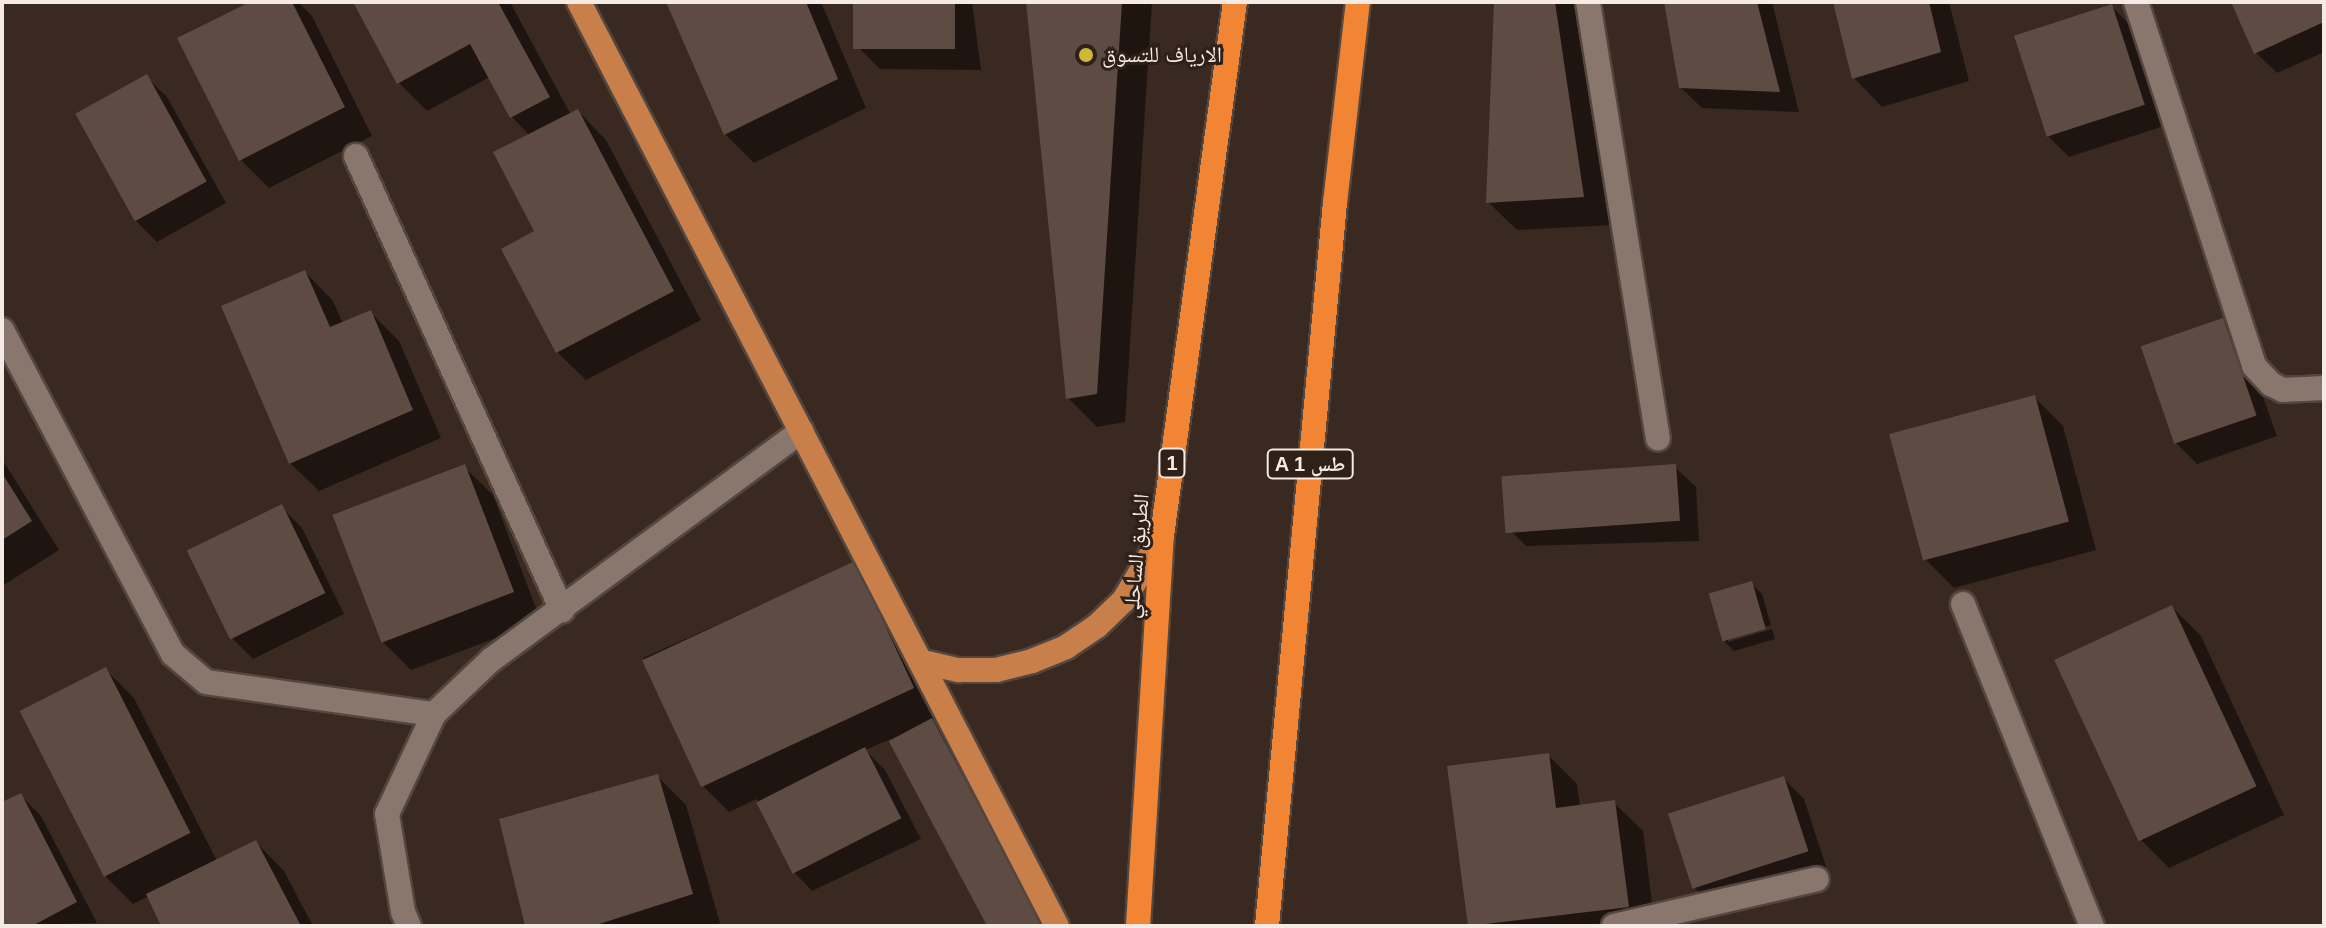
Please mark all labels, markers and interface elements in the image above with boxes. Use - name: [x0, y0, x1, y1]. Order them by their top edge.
- place label: الارياف للتسوق: [1102, 42, 1222, 68]
- marker: الارياف للتسوق: [1077, 46, 1095, 64]
- road number: 1: [1158, 447, 1186, 479]
- road number: A 1 طس: [1266, 448, 1354, 480]
- street label: الطريق الساحلي: [1117, 493, 1155, 619]

